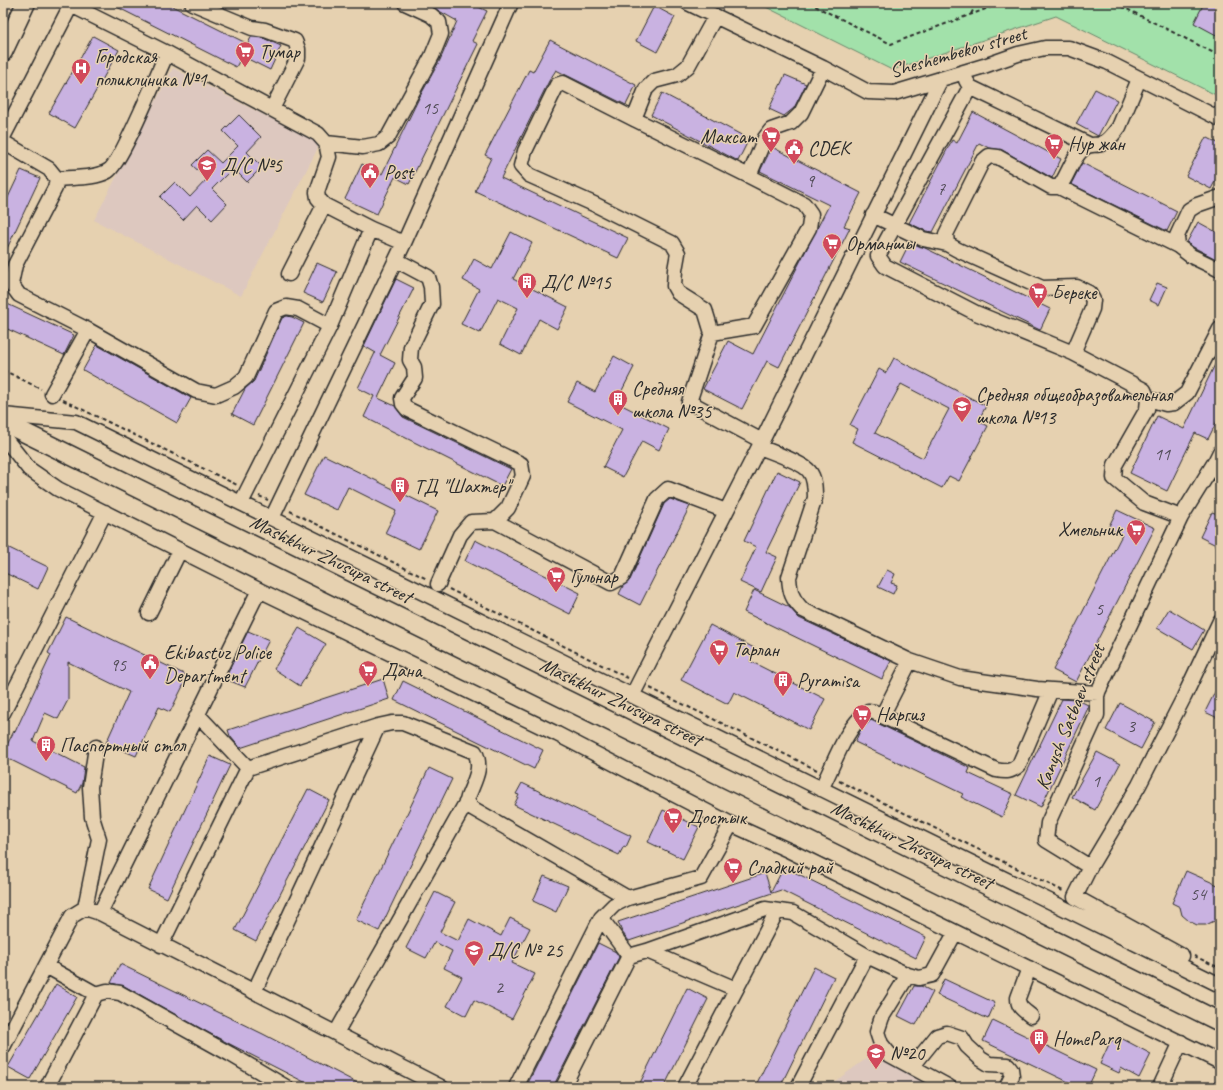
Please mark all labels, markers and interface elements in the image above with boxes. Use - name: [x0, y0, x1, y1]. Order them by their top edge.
- street label: Sheshembekov street: [887, 20, 1031, 83]
- place label: Тумар: [259, 39, 301, 64]
- supermarket icon: Тумар: [234, 40, 256, 68]
- place label: Городская поликлиника №1: [95, 44, 208, 92]
- hospital icon: Городская поликлиника №1: [70, 57, 92, 85]
- house number: 15: [422, 97, 439, 119]
- place label: Максат: [700, 124, 758, 149]
- supermarket icon: Максат: [760, 125, 782, 153]
- place label: Нур жан: [1068, 131, 1126, 156]
- supermarket icon: Нур жан: [1043, 132, 1065, 160]
- place label: CDEK: [808, 136, 853, 161]
- public building icon: CDEK: [783, 137, 805, 165]
- place label: Д/С №5: [221, 153, 283, 178]
- school or university icon: Д/С №5: [196, 154, 218, 182]
- place label: Post: [384, 160, 416, 185]
- public building icon: Post: [359, 161, 381, 189]
- house number: 9: [806, 170, 816, 192]
- house number: 7: [937, 178, 946, 200]
- place label: Орманшы: [846, 231, 916, 256]
- supermarket icon: Орманшы: [821, 232, 843, 260]
- place label: Д/С №15: [541, 270, 612, 295]
- building icon: Д/С №15: [516, 271, 538, 299]
- place label: Береке: [1052, 280, 1098, 305]
- supermarket icon: Береке: [1027, 281, 1049, 309]
- place label: Средняя школа №35: [632, 376, 713, 424]
- place label: Средняя общеобразовательная школа №13: [976, 382, 1175, 430]
- building icon: Средняя школа №35: [607, 388, 629, 416]
- school or university icon: Средняя общеобразовательная школа №13: [951, 395, 973, 423]
- house number: 11: [1154, 443, 1171, 465]
- place label: ТД "Шахтер": [414, 474, 514, 499]
- building icon: ТД "Шахтер": [389, 475, 411, 503]
- street label: Mashkhur Zhusupa street: [246, 509, 419, 610]
- place label: Хмельник: [1058, 517, 1124, 542]
- supermarket icon: Хмельник: [1125, 518, 1147, 546]
- place label: Гульнар: [570, 564, 619, 589]
- supermarket icon: Гульнар: [545, 565, 567, 593]
- house number: 5: [1095, 598, 1104, 620]
- place label: Тарлан: [733, 637, 780, 662]
- supermarket icon: Тарлан: [708, 638, 730, 666]
- street label: Kanysh Satbaev street: [1029, 638, 1111, 793]
- place label: Ekibastuz Police Department: [164, 640, 272, 688]
- public building icon: Ekibastuz Police Department: [139, 652, 161, 680]
- street label: Mashkhur Zhusupa street: [536, 652, 709, 753]
- house number: 95: [110, 654, 127, 676]
- place label: Дана: [382, 658, 423, 683]
- supermarket icon: Дана: [357, 659, 379, 687]
- place label: Pyramisa: [797, 668, 861, 693]
- building icon: Pyramisa: [772, 669, 794, 697]
- place label: Наргиз: [876, 702, 925, 727]
- supermarket icon: Наргиз: [851, 703, 873, 731]
- house number: 3: [1127, 715, 1137, 737]
- place label: Паспортный стол: [60, 733, 187, 758]
- building icon: Паспортный стол: [35, 734, 57, 762]
- house number: 1: [1092, 770, 1101, 792]
- street label: Mashkhur Zhusupa street: [827, 795, 1000, 896]
- place label: Достык: [687, 805, 747, 830]
- supermarket icon: Достык: [662, 806, 684, 834]
- place label: Сладкий рай: [747, 855, 834, 880]
- supermarket icon: Сладкий рай: [722, 856, 744, 884]
- house number: 54: [1190, 883, 1208, 905]
- place label: Д/С № 25: [488, 938, 564, 963]
- school or university icon: Д/С № 25: [463, 939, 485, 967]
- house number: 2: [495, 976, 505, 998]
- place label: HomeParq: [1053, 1026, 1122, 1051]
- building icon: HomeParq: [1028, 1027, 1050, 1055]
- place label: №20: [890, 1041, 926, 1066]
- school or university icon: №20: [865, 1042, 887, 1070]

